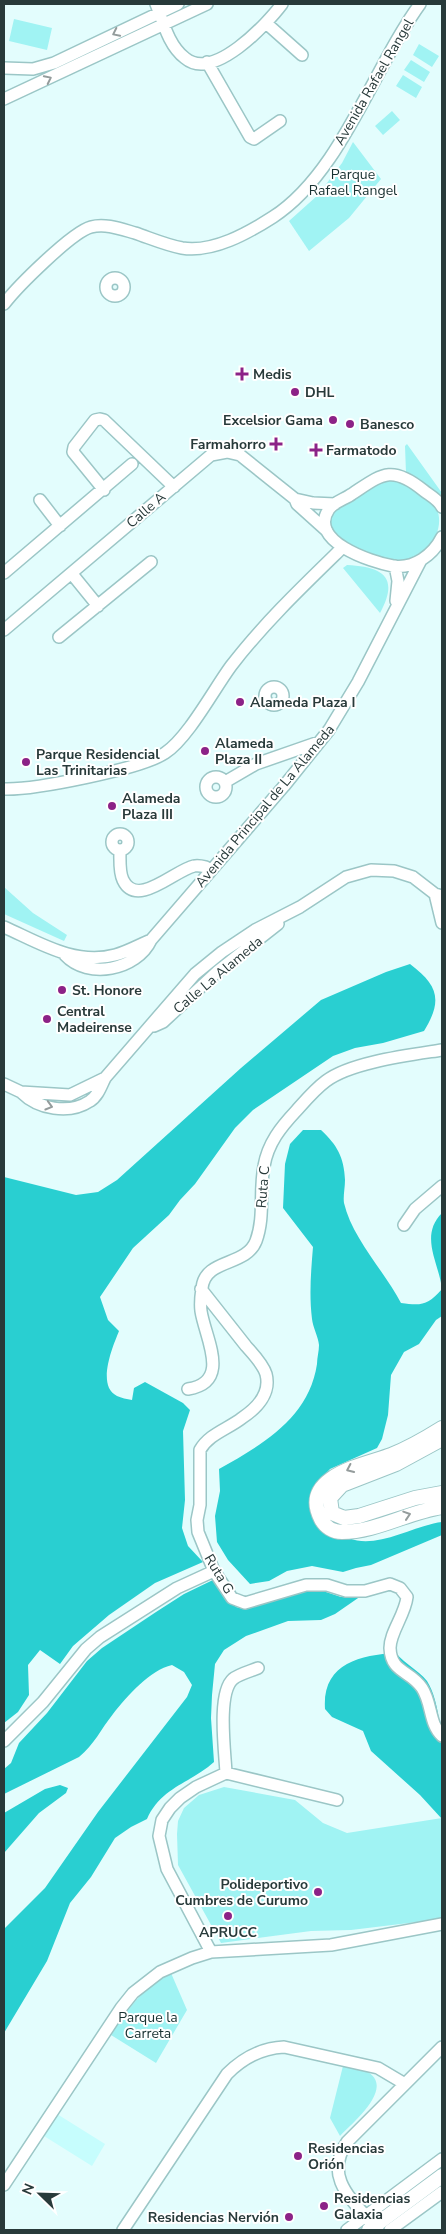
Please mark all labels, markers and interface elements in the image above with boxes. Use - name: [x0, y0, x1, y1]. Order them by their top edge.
- street label: Avenida Rafael Rangel: [330, 14, 418, 149]
- one-way arrow: [112, 27, 121, 37]
- one-way arrow: [43, 75, 52, 85]
- park label: Parque Rafael Rangel: [309, 165, 398, 200]
- place label: Medis: [253, 365, 292, 384]
- marker: Medis: [235, 367, 249, 381]
- place label: DHL: [305, 383, 334, 402]
- marker: DHL: [289, 386, 301, 398]
- place label: Excelsior Gama: [223, 411, 323, 430]
- marker: Excelsior Gama: [327, 414, 339, 426]
- place label: Banesco: [360, 415, 414, 434]
- marker: Banesco: [344, 418, 356, 430]
- place label: Farmahorro: [190, 435, 266, 454]
- marker: Farmahorro: [270, 438, 282, 450]
- place label: Farmatodo: [326, 441, 397, 460]
- marker: Farmatodo: [310, 444, 322, 456]
- street label: Calle A: [122, 488, 170, 532]
- place label: Alameda Plaza I: [250, 693, 355, 712]
- marker: Alameda Plaza I: [234, 696, 246, 708]
- street label: Avenida Principal de La Alameda: [191, 720, 339, 892]
- place label: Alameda Plaza II: [215, 734, 273, 769]
- place label: Parque Residencial Las Trinitarias: [36, 745, 160, 780]
- marker: Alameda Plaza II: [199, 745, 211, 757]
- marker: Parque Residencial Las Trinitarias: [20, 756, 32, 768]
- place label: Alameda Plaza III: [122, 789, 180, 824]
- marker: Alameda Plaza III: [106, 800, 118, 812]
- street label: Calle La Alameda: [169, 932, 267, 1018]
- place label: St. Honore: [72, 981, 142, 1000]
- marker: St. Honore: [56, 984, 68, 996]
- place label: Central Madeirense: [57, 1002, 132, 1037]
- marker: Central Madeirense: [41, 1013, 53, 1025]
- one-way arrow: [44, 1101, 52, 1111]
- street label: Ruta C: [252, 1165, 274, 1209]
- one-way arrow: [346, 1463, 355, 1474]
- one-way arrow: [403, 1511, 411, 1521]
- street label: Ruta G: [200, 1551, 238, 1597]
- place label: Polideportivo Cumbres de Curumo: [175, 1875, 308, 1910]
- marker: Polideportivo Cumbres de Curumo: [312, 1886, 324, 1898]
- marker: APRUCC: [222, 1910, 234, 1922]
- place label: APRUCC: [199, 1923, 258, 1942]
- park label: Parque la Carreta: [118, 2008, 178, 2043]
- place label: Residencias Orión: [308, 2139, 384, 2174]
- marker: Residencias Orión: [292, 2150, 304, 2162]
- north arrow: [15, 2169, 65, 2219]
- text: N: [18, 2181, 39, 2198]
- place label: Residencias Galaxia: [334, 2189, 410, 2224]
- marker: Residencias Galaxia: [318, 2200, 330, 2212]
- place label: Residencias Nervión: [148, 2208, 279, 2227]
- marker: Residencias Nervión: [283, 2211, 295, 2223]

